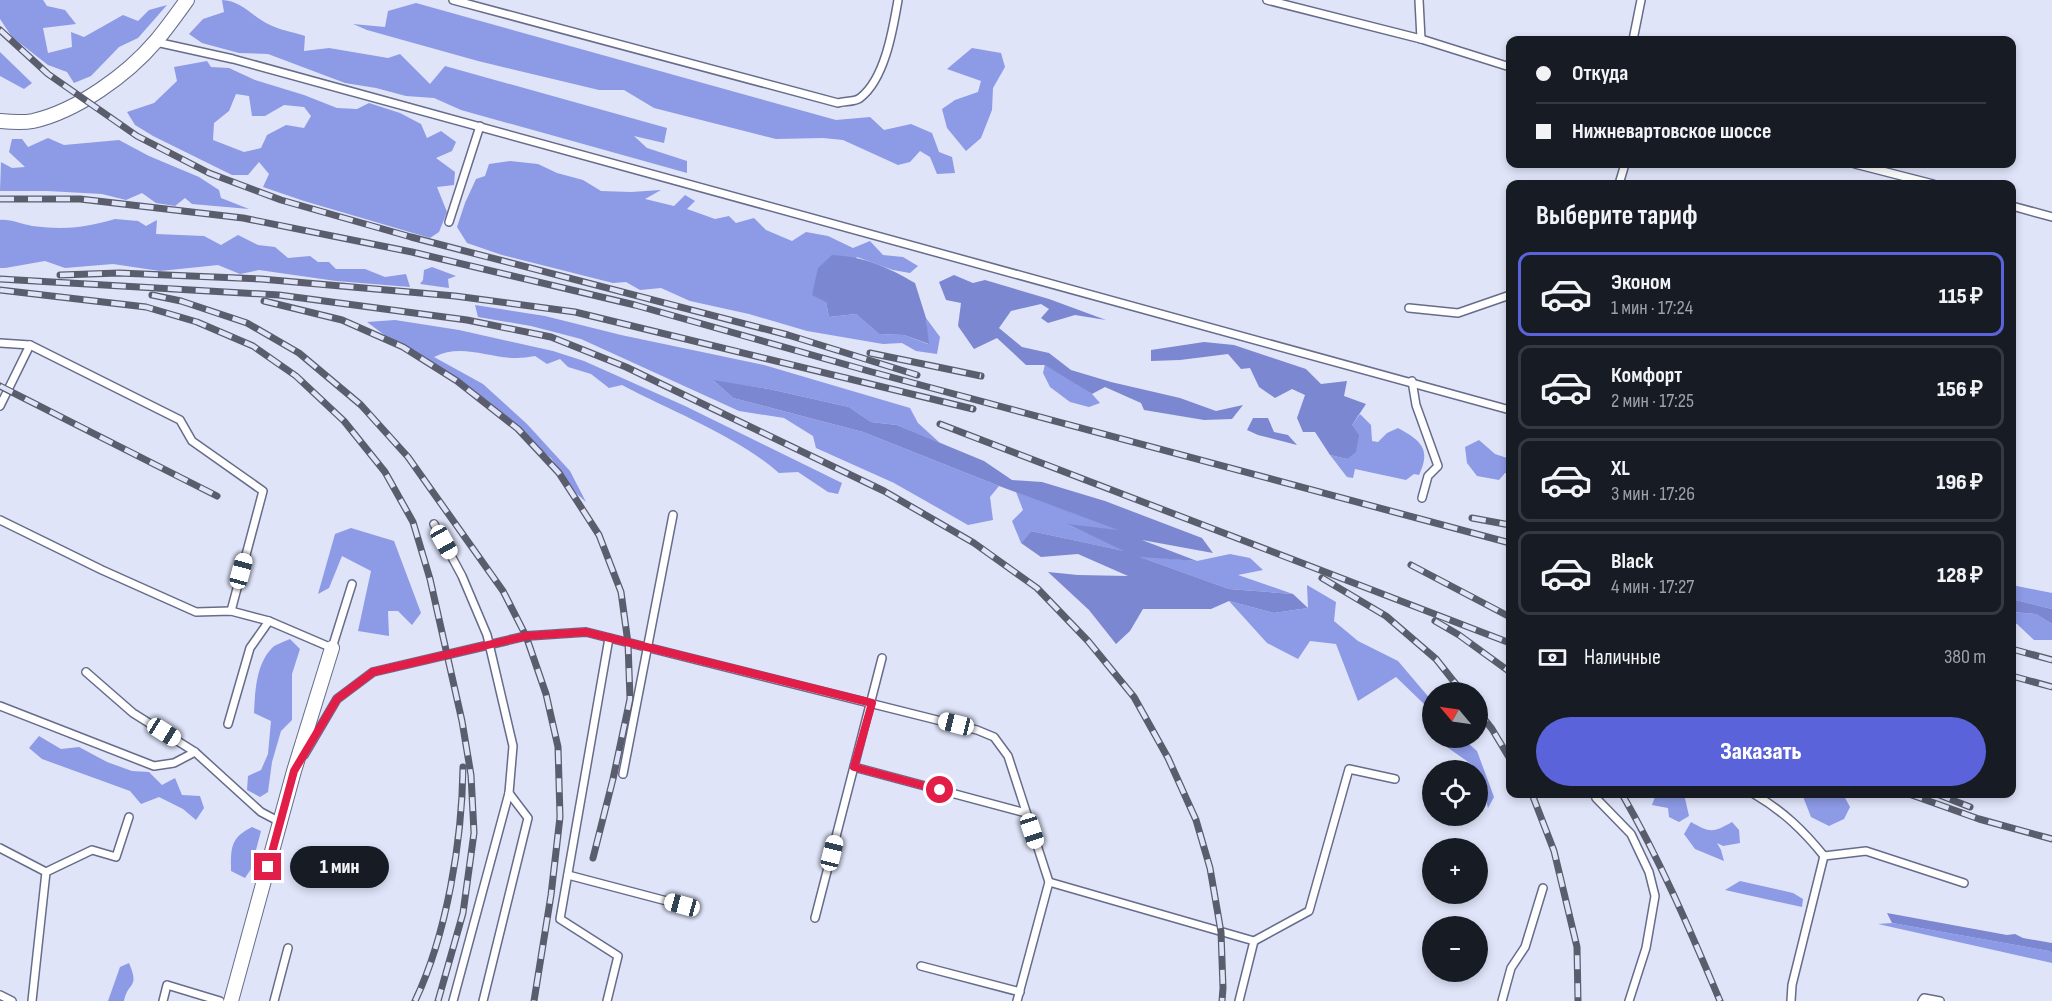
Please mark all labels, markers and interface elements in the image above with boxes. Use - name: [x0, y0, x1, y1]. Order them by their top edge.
- text: Откуда: [1572, 60, 1628, 87]
- text: Нижневартовское шоссе: [1572, 118, 1771, 145]
- text: Выберите тариф: [1536, 200, 1698, 232]
- icon: car: [1539, 267, 1593, 321]
- text: Эконом: [1611, 269, 1671, 296]
- text: 115 ₽: [1939, 283, 1983, 310]
- text: 1 мин · 17:24: [1611, 296, 1693, 320]
- icon: car: [1539, 360, 1593, 414]
- text: Комфорт: [1611, 362, 1682, 389]
- text: 156 ₽: [1937, 376, 1983, 403]
- text: 2 мин · 17:25: [1611, 389, 1694, 413]
- icon: car: [1539, 453, 1593, 507]
- text: XL: [1611, 455, 1630, 482]
- text: 196 ₽: [1936, 469, 1983, 496]
- text: 3 мин · 17:26: [1611, 482, 1695, 506]
- car: [427, 522, 461, 562]
- icon: car: [1539, 546, 1593, 600]
- text: Black: [1611, 548, 1653, 575]
- car: [228, 551, 254, 591]
- text: 128 ₽: [1937, 562, 1983, 589]
- text: 4 мин · 17:27: [1611, 575, 1694, 599]
- icon: cash: [1536, 641, 1569, 674]
- text: Наличные: [1584, 644, 1661, 671]
- text: 380 m: [1944, 645, 1986, 669]
- north arrow: [1422, 682, 1488, 748]
- map controls: [1422, 682, 1488, 982]
- car: [936, 711, 976, 737]
- car: [144, 715, 184, 749]
- button: Заказать: [1536, 717, 1986, 786]
- button: locate: [1422, 760, 1488, 826]
- route start: [926, 776, 953, 803]
- car: [1018, 811, 1046, 851]
- car: [819, 833, 845, 873]
- button: +: [1422, 838, 1488, 904]
- callout: 1 мин: [289, 846, 388, 888]
- route end: [254, 853, 281, 880]
- text: 1 мин: [320, 855, 359, 879]
- car: [662, 892, 702, 918]
- button: −: [1422, 916, 1488, 982]

